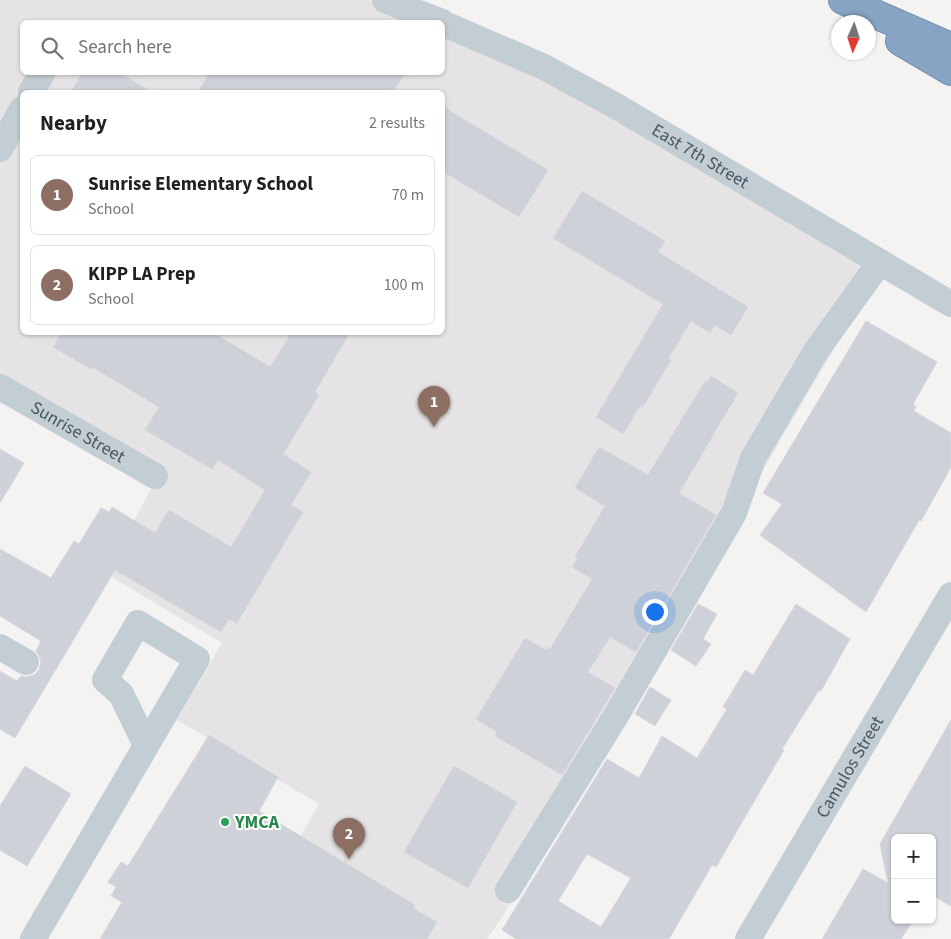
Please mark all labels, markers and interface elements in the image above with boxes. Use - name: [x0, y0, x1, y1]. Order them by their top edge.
- north arrow: [831, 15, 876, 60]
- search box: [20, 20, 445, 75]
- icon: search: [38, 34, 66, 62]
- text: Search here: [78, 34, 172, 61]
- text: Nearby: [40, 108, 107, 138]
- text: 2 results: [369, 112, 425, 134]
- street label: East 7th Street: [647, 118, 753, 195]
- text: Sunrise Elementary School: [88, 171, 313, 198]
- text: 1: [53, 184, 61, 206]
- text: 70 m: [392, 184, 424, 206]
- text: School: [88, 198, 134, 220]
- text: KIPP LA Prep: [88, 261, 196, 288]
- text: 2: [53, 274, 61, 296]
- text: 100 m: [384, 274, 424, 296]
- text: School: [88, 288, 134, 310]
- pin: 1: [418, 386, 450, 427]
- street label: Sunrise Street: [26, 395, 130, 469]
- your location: [642, 599, 668, 625]
- street label: Camulos Street: [810, 711, 890, 823]
- place label: YMCA: [234, 810, 280, 835]
- marker: YMCA: [219, 816, 231, 828]
- pin: 2: [333, 818, 365, 859]
- map controls: [891, 834, 936, 924]
- button: +: [891, 834, 936, 879]
- button: −: [891, 879, 936, 924]

